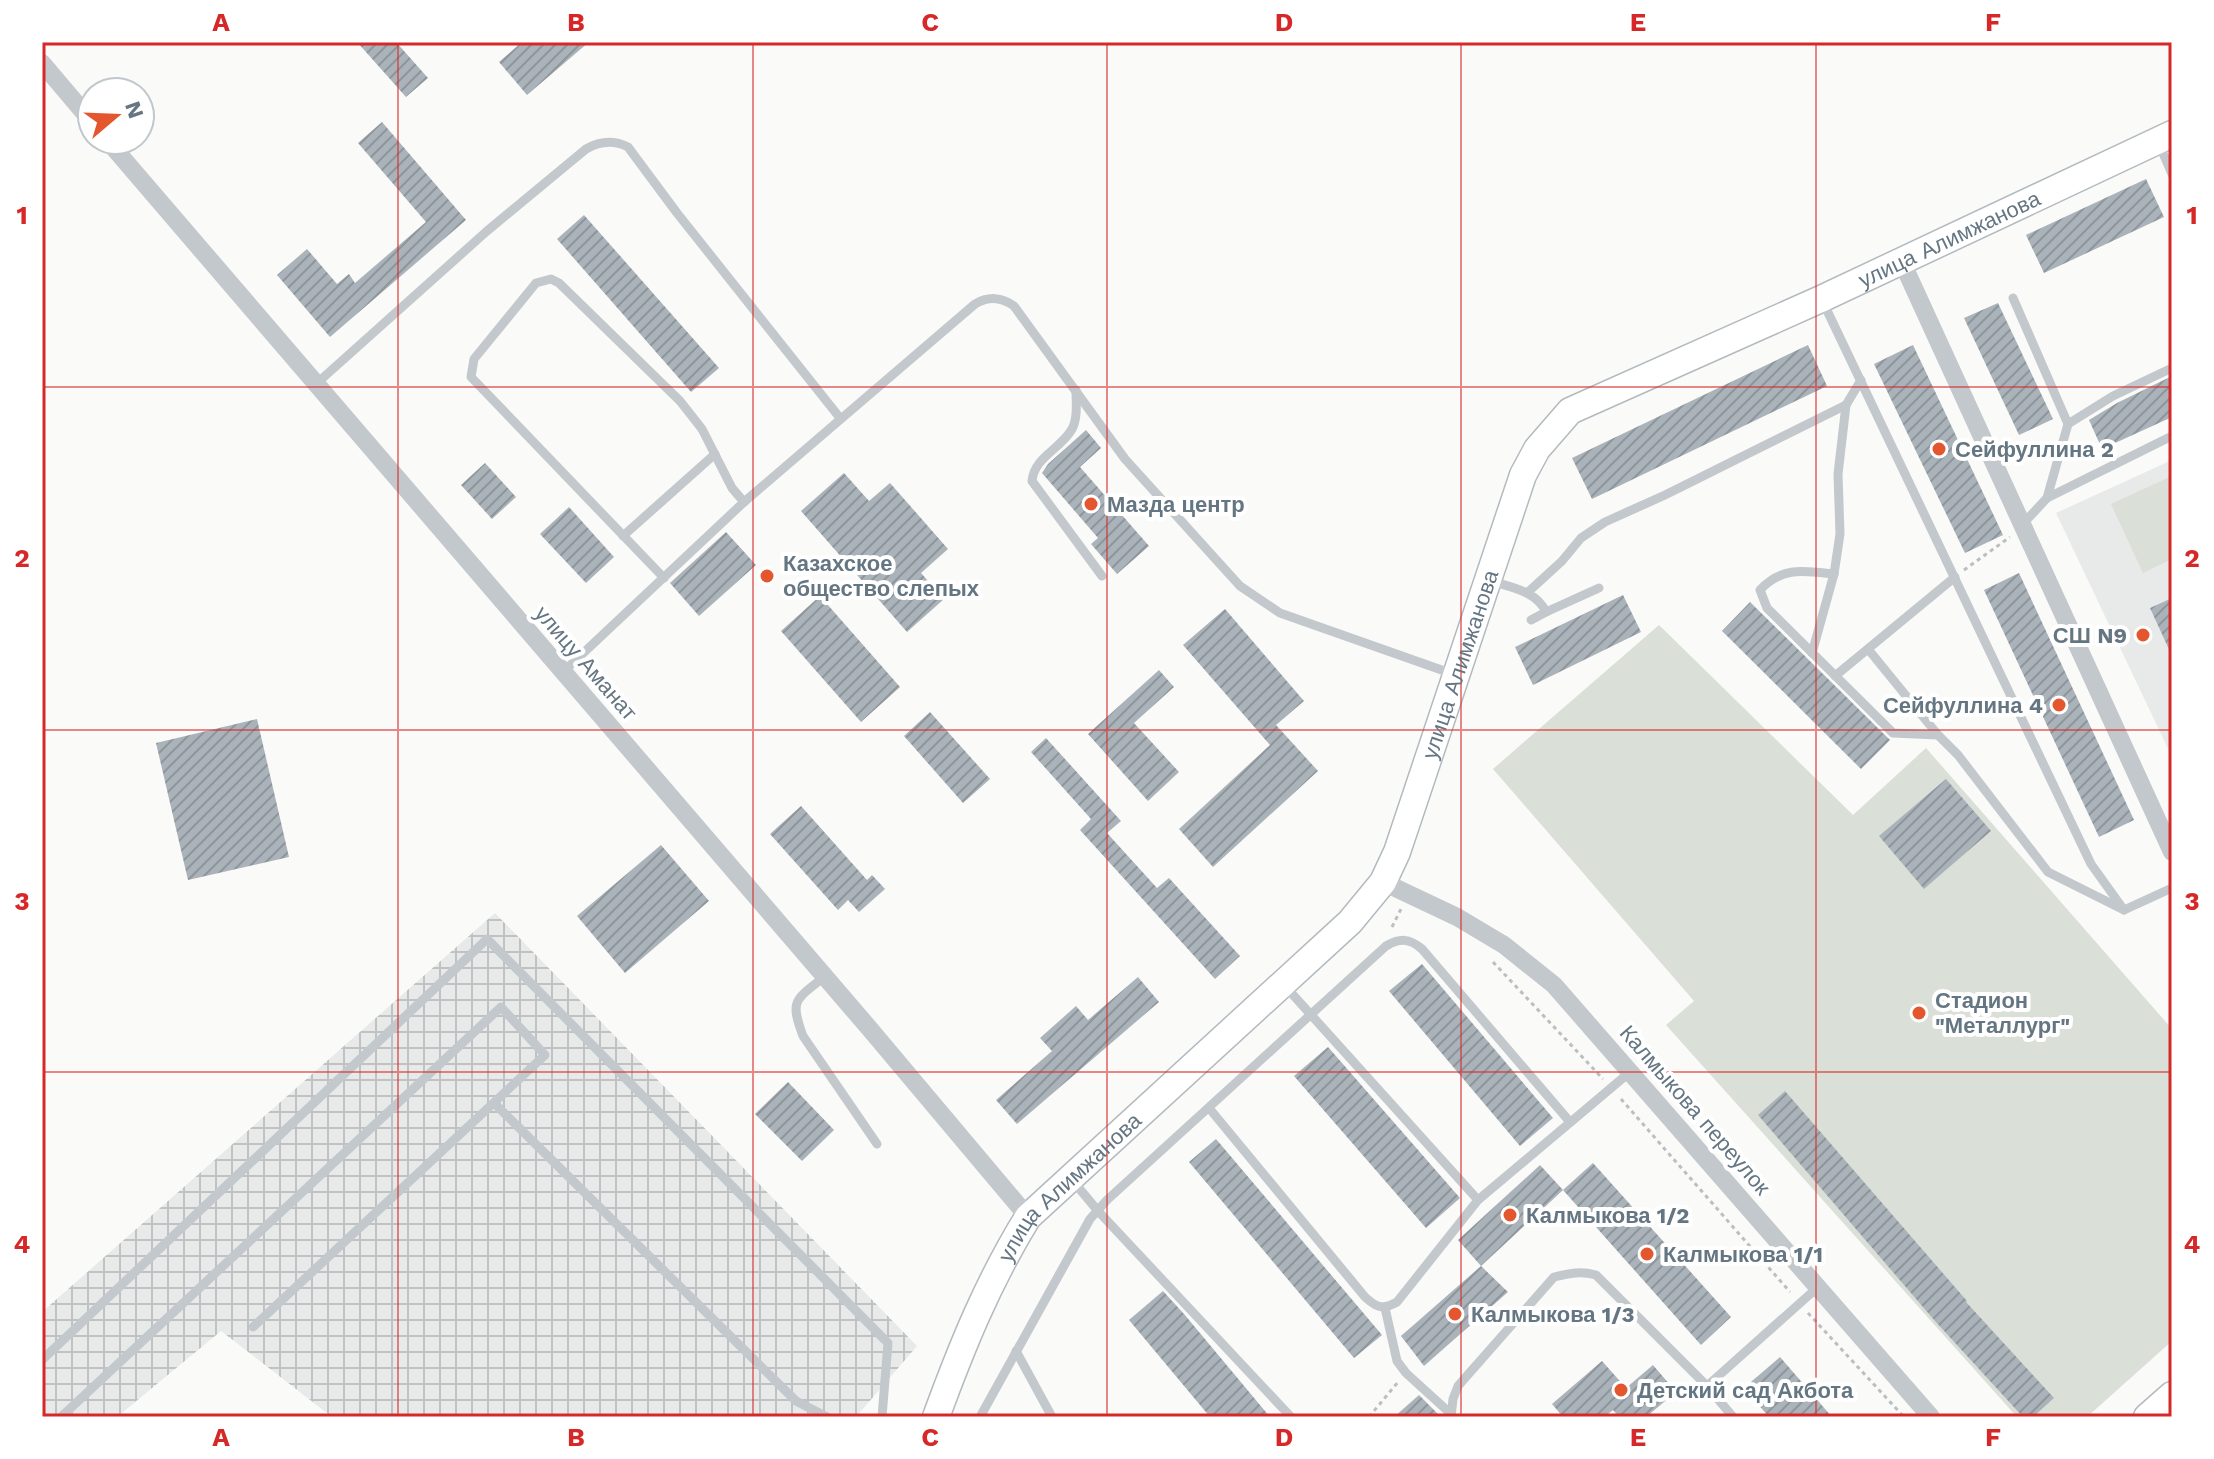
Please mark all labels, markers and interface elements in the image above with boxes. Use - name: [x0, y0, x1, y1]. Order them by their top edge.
- text: A: [212, 7, 230, 37]
- text: B: [567, 7, 585, 37]
- text: C: [921, 7, 939, 37]
- text: D: [1275, 7, 1293, 37]
- text: E: [1630, 7, 1646, 37]
- text: F: [1985, 7, 2001, 37]
- north arrow: [76, 76, 156, 156]
- text: N: [120, 98, 149, 121]
- street label: улица Алимжанова: [1854, 185, 2045, 292]
- text: 1: [16, 200, 28, 230]
- text: 1: [2186, 200, 2198, 230]
- place label: Сейфуллина 2: [1955, 437, 2114, 462]
- marker: Сейфуллина 2: [1930, 440, 1948, 458]
- place label: Мазда центр: [1107, 492, 1245, 517]
- marker: Мазда центр: [1082, 495, 1100, 513]
- text: 2: [14, 543, 30, 573]
- text: 2: [2184, 543, 2200, 573]
- place label: Казахское общество слепых: [783, 551, 980, 601]
- street label: улица Алимжанова: [1416, 566, 1503, 762]
- marker: Казахское общество слепых: [758, 567, 776, 585]
- street label: улицу Аманат: [530, 601, 642, 725]
- place label: СШ N9: [2053, 623, 2127, 648]
- marker: СШ N9: [2134, 626, 2152, 644]
- place label: Сейфуллина 4: [1883, 693, 2043, 718]
- marker: Сейфуллина 4: [2050, 696, 2068, 714]
- text: 3: [14, 886, 30, 916]
- text: 3: [2184, 886, 2200, 916]
- place label: Стадион "Металлург": [1935, 988, 2070, 1038]
- marker: Стадион "Металлург": [1910, 1004, 1928, 1022]
- street label: Калмыкова переулок: [1615, 1020, 1776, 1200]
- street label: улица Алимжанова: [992, 1107, 1146, 1266]
- place label: Калмыкова 1/2: [1526, 1203, 1689, 1228]
- marker: Калмыкова 1/2: [1501, 1206, 1519, 1224]
- text: 4: [14, 1229, 31, 1259]
- text: 4: [2184, 1229, 2201, 1259]
- place label: Калмыкова 1/1: [1663, 1242, 1823, 1267]
- marker: Калмыкова 1/1: [1638, 1245, 1656, 1263]
- place label: Калмыкова 1/3: [1471, 1302, 1635, 1327]
- marker: Калмыкова 1/3: [1446, 1305, 1464, 1323]
- place label: Детский сад Акбота: [1637, 1378, 1854, 1403]
- marker: Детский сад Акбота: [1612, 1381, 1630, 1399]
- text: A: [212, 1422, 230, 1452]
- text: B: [567, 1422, 585, 1452]
- text: C: [921, 1422, 939, 1452]
- text: D: [1275, 1422, 1293, 1452]
- text: E: [1630, 1422, 1646, 1452]
- text: F: [1985, 1422, 2001, 1452]

